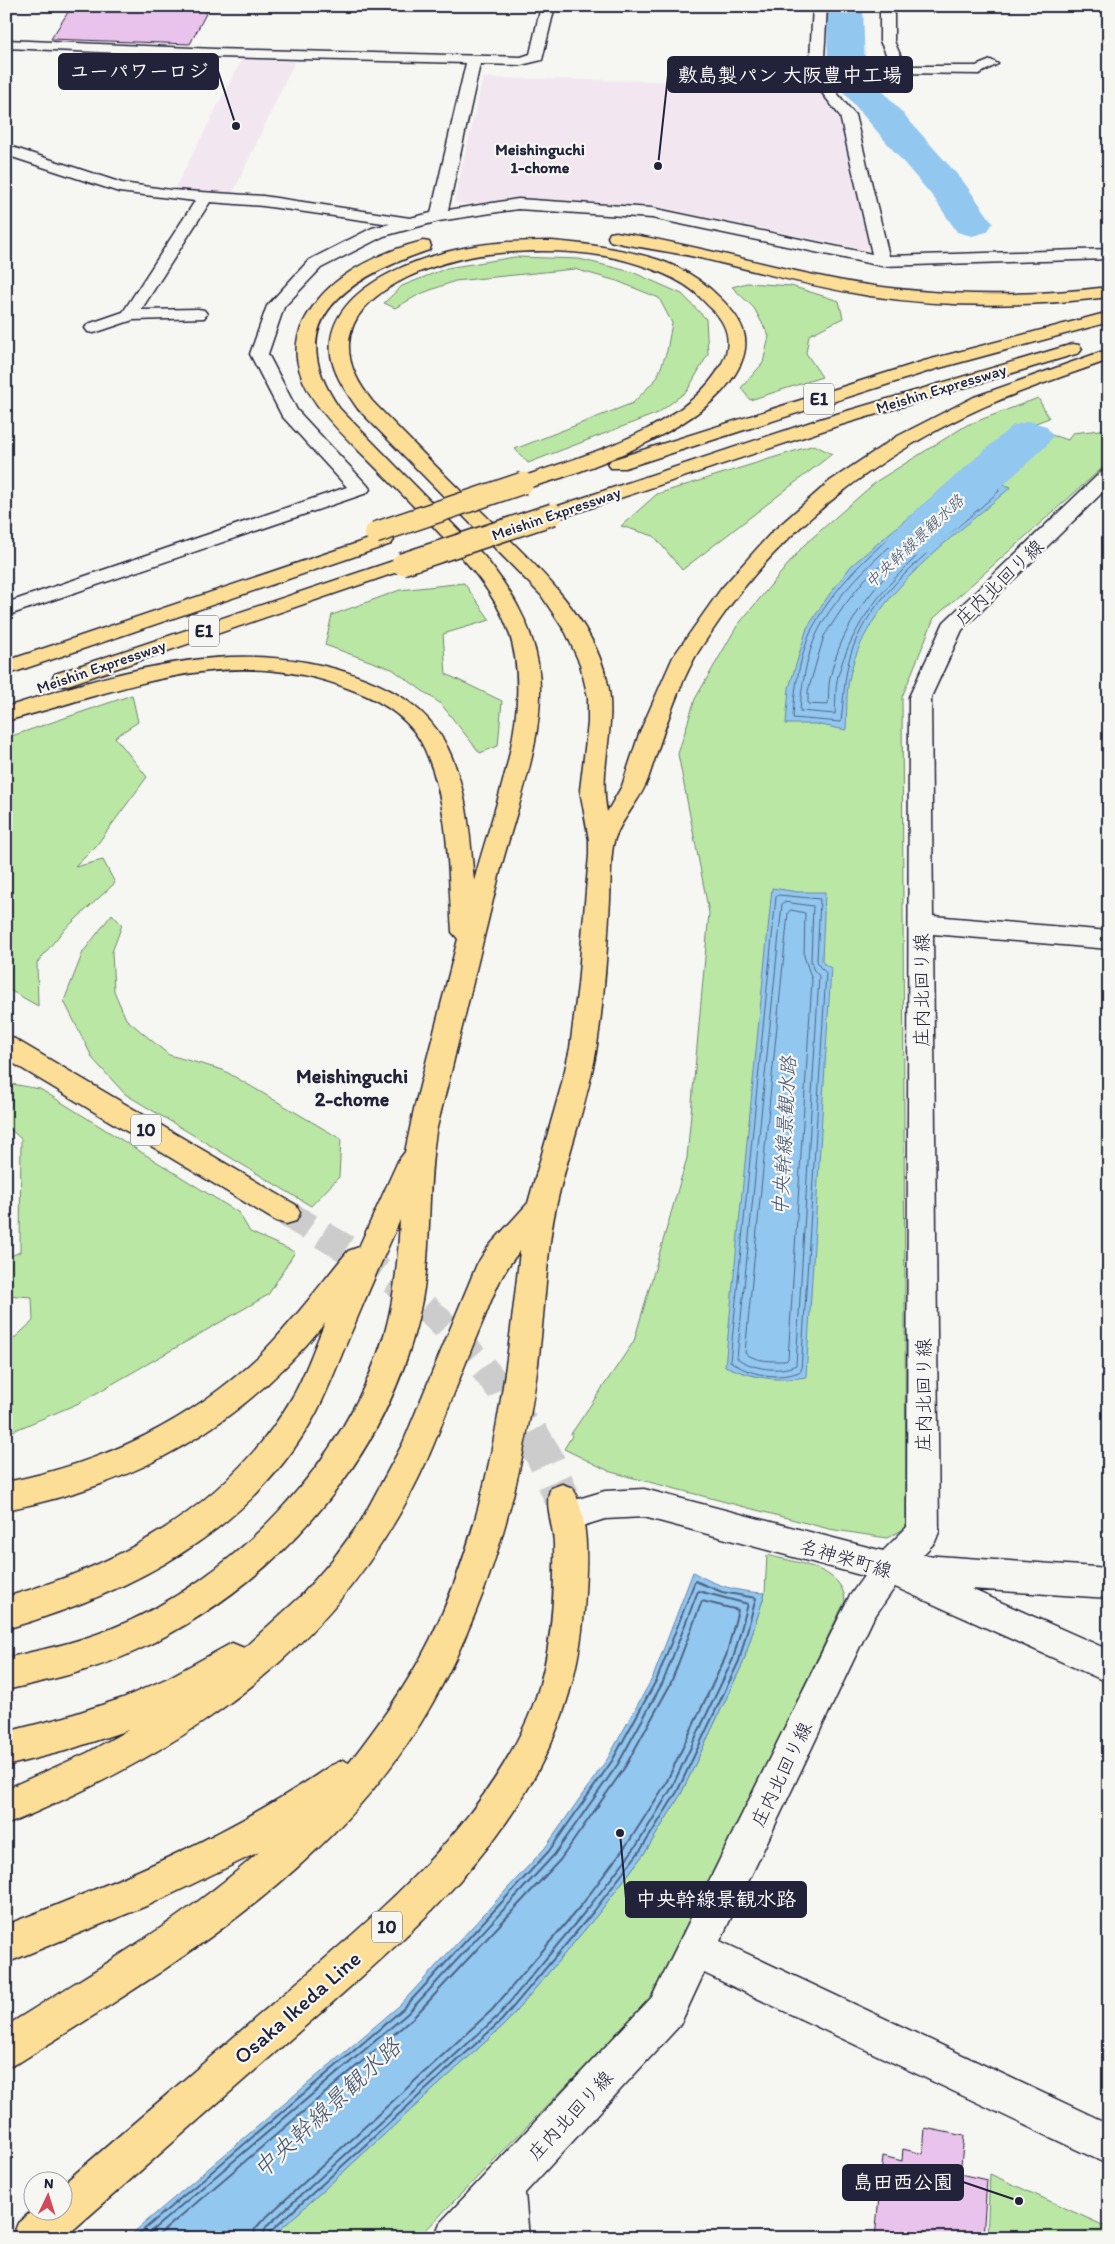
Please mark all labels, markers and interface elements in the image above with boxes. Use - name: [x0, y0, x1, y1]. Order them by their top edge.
- callout: ユーパワーロジ: [59, 54, 218, 89]
- callout: 敷島製パン 大阪豊中工場: [668, 57, 912, 92]
- text: ユーパワーロジ: [70, 59, 208, 83]
- text: 敷島製パン 大阪豊中工場: [678, 63, 902, 87]
- district label: Meishinguchi 1-chome: [495, 140, 585, 177]
- street label: Meishin Expressway: [874, 359, 1009, 417]
- road number: E1: [804, 384, 834, 414]
- street label: Meishin Expressway: [489, 482, 624, 544]
- water label: 中央幹線景観水路: [861, 490, 968, 592]
- street label: 庄内北回り線: [950, 534, 1048, 630]
- road number: E1: [189, 616, 219, 646]
- street label: Meishin Expressway: [34, 635, 169, 697]
- street label: 庄内北回り線: [910, 933, 933, 1047]
- water label: 中央幹線景観水路: [768, 1054, 800, 1217]
- district label: Meishinguchi 2-chome: [296, 1064, 408, 1111]
- road number: 10: [131, 1114, 161, 1146]
- street label: 庄内北回り線: [912, 1338, 935, 1452]
- street label: 名神栄町線: [797, 1534, 895, 1583]
- street label: 庄内北回り線: [746, 1718, 817, 1830]
- callout: 中央幹線景観水路: [626, 1882, 806, 1917]
- text: 中央幹線景観水路: [636, 1887, 797, 1911]
- road number: 10: [372, 1911, 402, 1942]
- street label: Osaka Ikeda Line: [228, 1945, 366, 2070]
- water label: 中央幹線景観水路: [247, 2030, 408, 2184]
- street label: 庄内北回り線: [523, 2066, 618, 2165]
- callout: 島田西公園: [843, 2165, 963, 2200]
- text: 島田西公園: [853, 2170, 953, 2194]
- north arrow: [22, 2172, 72, 2222]
- text: N: [44, 2175, 54, 2192]

